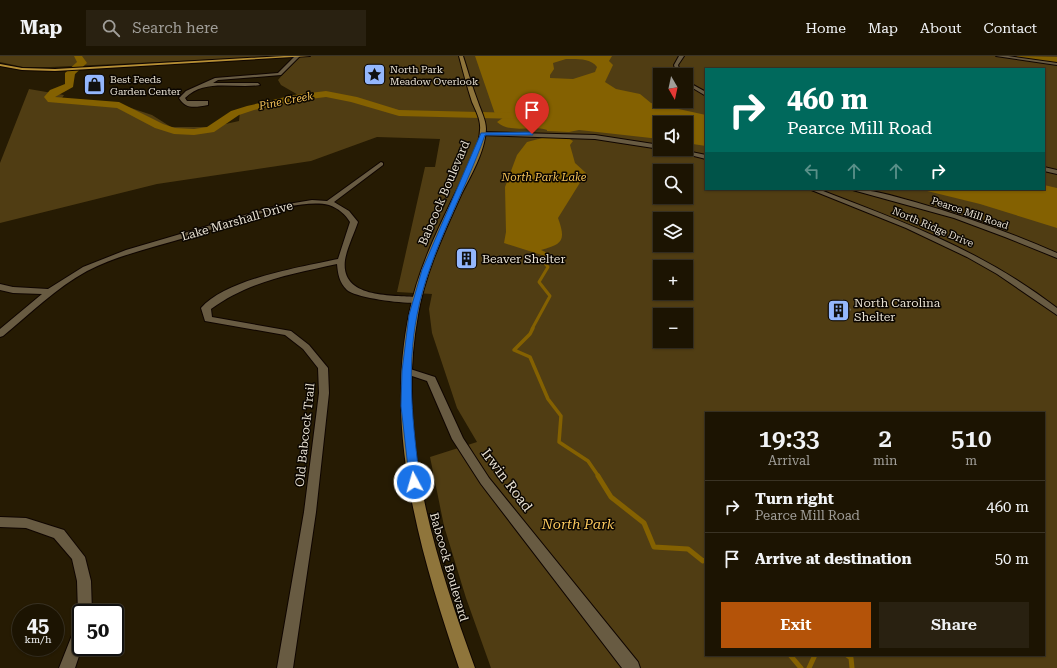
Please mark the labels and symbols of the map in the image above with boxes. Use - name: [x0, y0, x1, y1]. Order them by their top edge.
- place icon: North Park Meadow Overlook: [362, 62, 388, 88]
- place label: North Park Meadow Overlook: [390, 64, 479, 87]
- north arrow: [653, 68, 693, 108]
- shop icon: Best Feeds Garden Center: [82, 72, 108, 98]
- place label: Best Feeds Garden Center: [110, 74, 181, 97]
- water label: Pine Creek: [257, 89, 314, 113]
- pin: [515, 93, 549, 134]
- street label: Babcock Boulevard: [416, 138, 473, 248]
- water label: North Park Lake: [501, 171, 587, 184]
- street label: Pearce Mill Road: [930, 195, 1010, 232]
- street label: Lake Marshall Drive: [180, 198, 295, 244]
- street label: North Ridge Drive: [891, 205, 976, 249]
- building icon: Beaver Shelter: [453, 246, 479, 272]
- place label: Beaver Shelter: [482, 252, 565, 266]
- place label: North Carolina Shelter: [854, 296, 941, 324]
- building icon: North Carolina Shelter: [826, 297, 852, 323]
- street label: Old Babcock Trail: [293, 382, 317, 488]
- street label: Irwin Road: [478, 446, 536, 514]
- position arrow: [393, 461, 435, 503]
- street label: Babcock Boulevard: [427, 511, 471, 623]
- park label: North Park: [541, 516, 615, 532]
- speed limit sign: 50: [72, 604, 124, 656]

